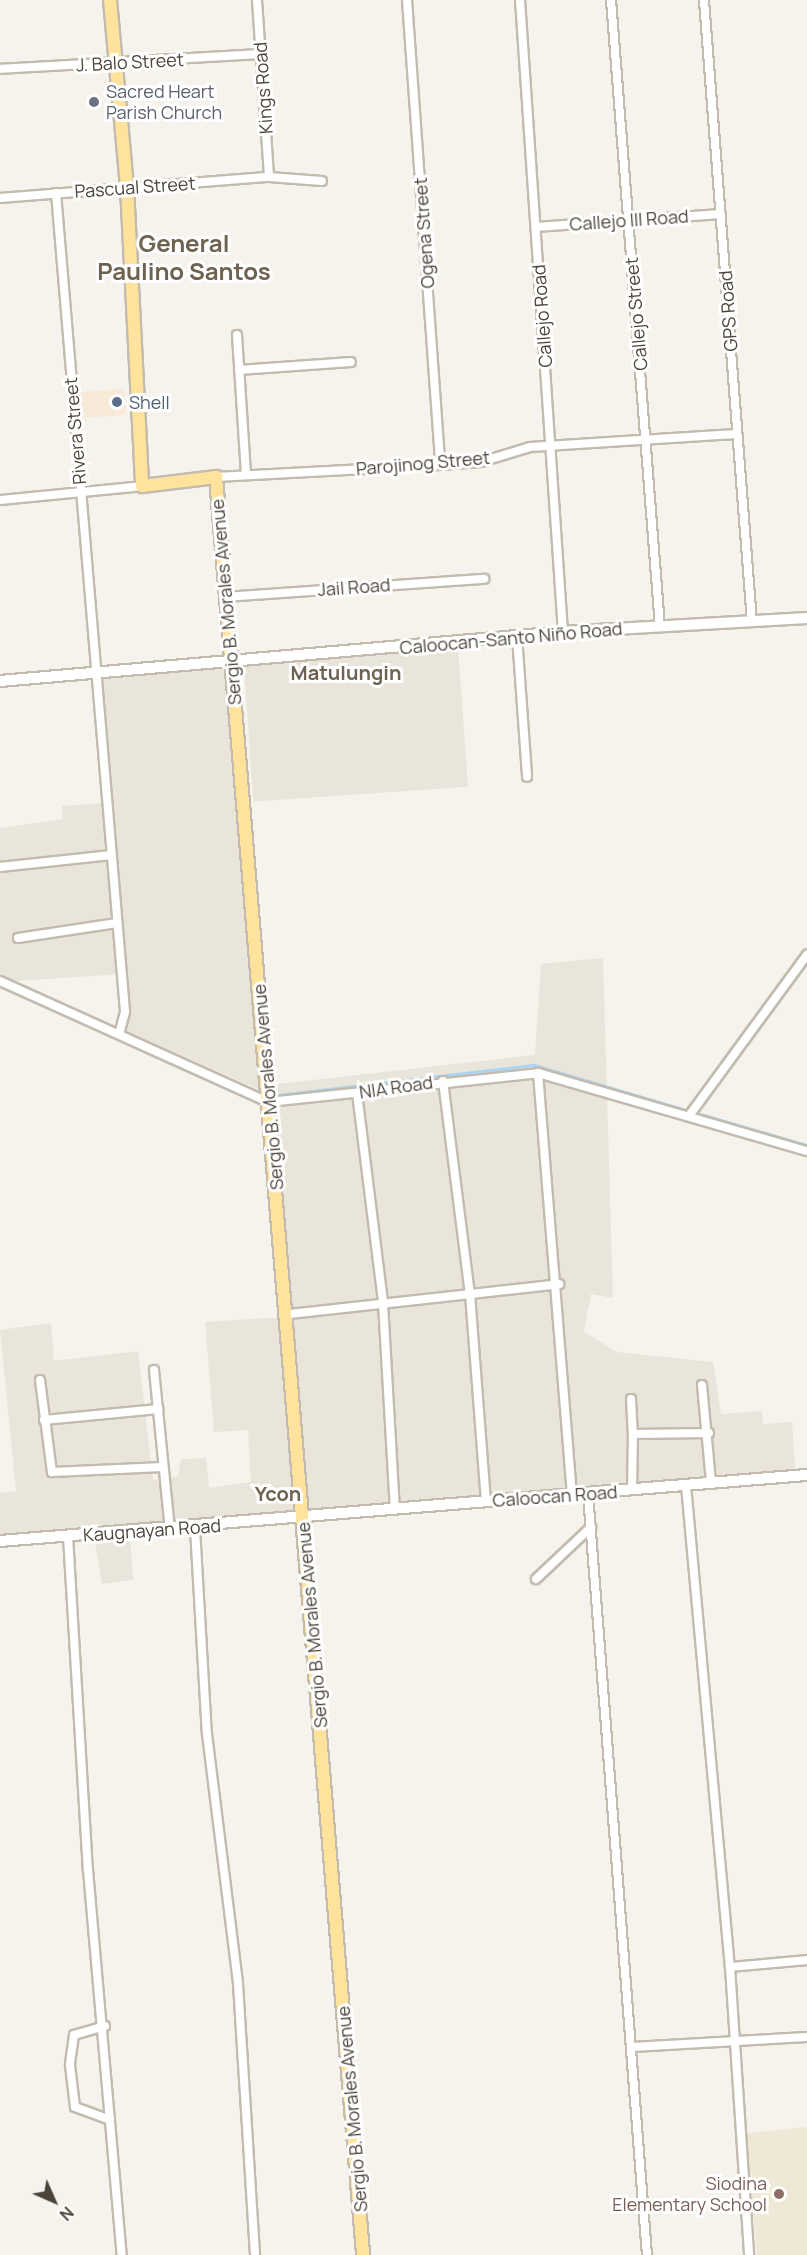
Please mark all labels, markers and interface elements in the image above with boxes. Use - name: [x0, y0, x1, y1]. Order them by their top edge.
- street label: Kings Road: [249, 41, 277, 135]
- street label: J. Balo Street: [76, 48, 184, 76]
- place label: Sacred Heart Parish Church: [106, 81, 222, 124]
- marker: Sacred Heart Parish Church: [87, 95, 101, 109]
- street label: Pascual Street: [74, 172, 196, 202]
- street label: Ogena Street: [409, 177, 439, 289]
- street label: Callejo III Road: [569, 205, 689, 235]
- district label: General Paulino Santos: [97, 229, 271, 285]
- street label: Callejo Street: [620, 257, 652, 371]
- street label: Callejo Road: [528, 264, 556, 368]
- street label: GPS Road: [714, 270, 742, 352]
- street label: Rivera Street: [60, 377, 90, 485]
- place label: Shell: [129, 391, 170, 413]
- marker: Shell: [110, 395, 124, 409]
- street label: Parojinog Street: [355, 446, 491, 480]
- street label: Sergio B. Morales Avenue: [206, 498, 246, 706]
- street label: Jail Road: [317, 574, 391, 600]
- street label: Caloocan-Santo Niño Road: [399, 617, 623, 659]
- district label: Matulungin: [291, 660, 401, 684]
- street label: Sergio B. Morales Avenue: [248, 983, 288, 1191]
- street label: NIA Road: [358, 1071, 434, 1103]
- district label: Ycon: [255, 1481, 301, 1505]
- street label: Caloocan Road: [492, 1481, 618, 1511]
- street label: Kaugnayan Road: [82, 1514, 222, 1546]
- street label: Sergio B. Morales Avenue: [292, 1521, 332, 1729]
- street label: Sergio B. Morales Avenue: [332, 2005, 372, 2213]
- north arrow: [24, 2171, 84, 2231]
- place label: Siodina Elementary School: [612, 2173, 767, 2216]
- marker: Siodina Elementary School: [772, 2187, 786, 2201]
- text: N: [55, 2202, 79, 2226]

